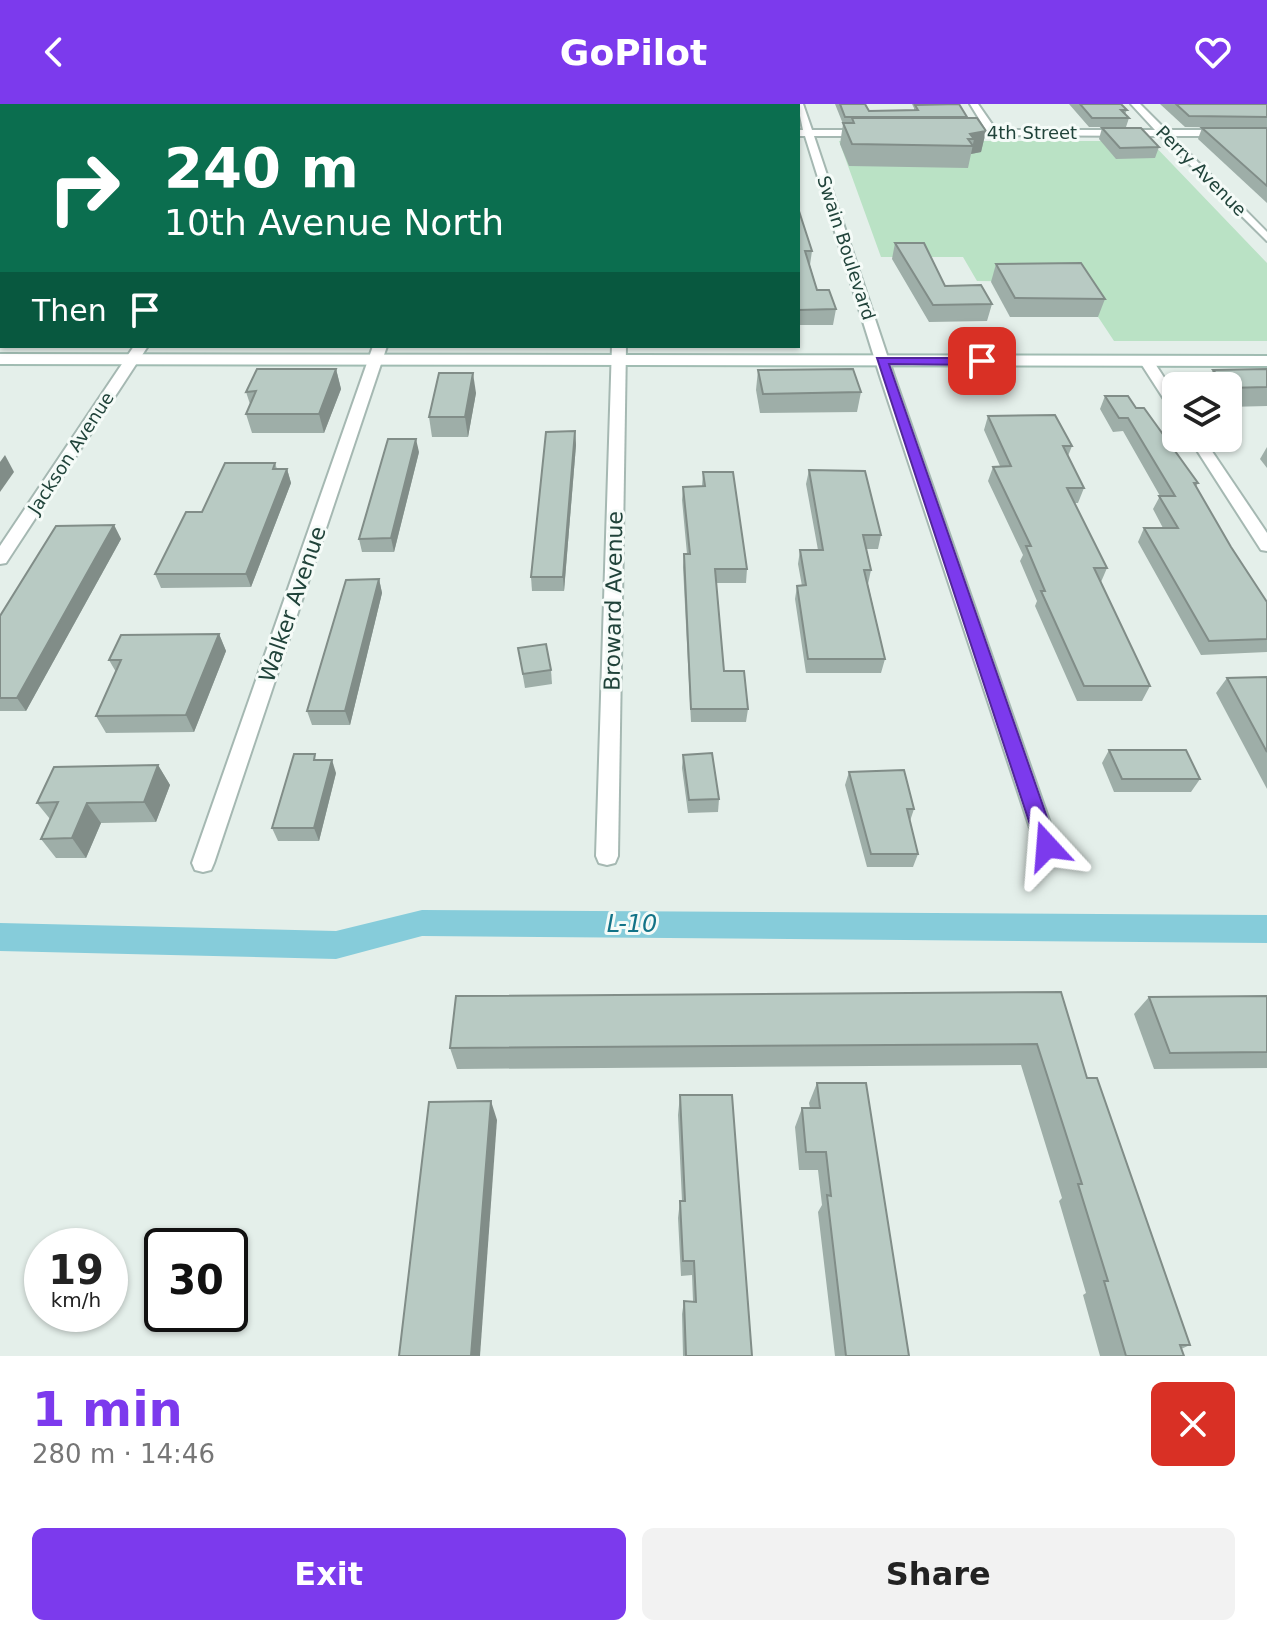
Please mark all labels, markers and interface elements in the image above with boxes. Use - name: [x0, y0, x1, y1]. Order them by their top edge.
- icon: back: [32, 30, 76, 74]
- icon: heart: [1191, 30, 1235, 74]
- text: GoPilot: [560, 32, 707, 73]
- street label: Perry Avenue: [1152, 121, 1251, 220]
- street label: 4th Street: [987, 122, 1077, 143]
- text: 240 m: [164, 135, 359, 200]
- icon: right: [32, 136, 136, 240]
- street label: Swain Boulevard: [813, 173, 880, 323]
- text: 10th Avenue North: [164, 202, 504, 243]
- icon: arrive: [123, 288, 167, 332]
- text: Then: [32, 293, 107, 328]
- pin: [948, 327, 1016, 395]
- icon: arrive: [960, 339, 1004, 383]
- map controls: [1162, 372, 1242, 452]
- button: layers: [1162, 372, 1242, 452]
- street label: Jackson Avenue: [23, 388, 118, 518]
- street label: Broward Avenue: [599, 511, 628, 691]
- street label: Walker Avenue: [254, 523, 331, 685]
- position arrow: [1005, 804, 1089, 888]
- water label: L-10: [607, 910, 657, 938]
- speed limit sign: 30: [144, 1228, 248, 1332]
- text: 19: [48, 1247, 104, 1293]
- text: km/h: [51, 1288, 101, 1312]
- text: 1 min: [32, 1381, 183, 1437]
- button: close: [1151, 1382, 1235, 1466]
- text: 280 m · 14:46: [32, 1439, 215, 1469]
- button: Exit: [32, 1528, 626, 1620]
- button: Share: [642, 1528, 1235, 1620]

